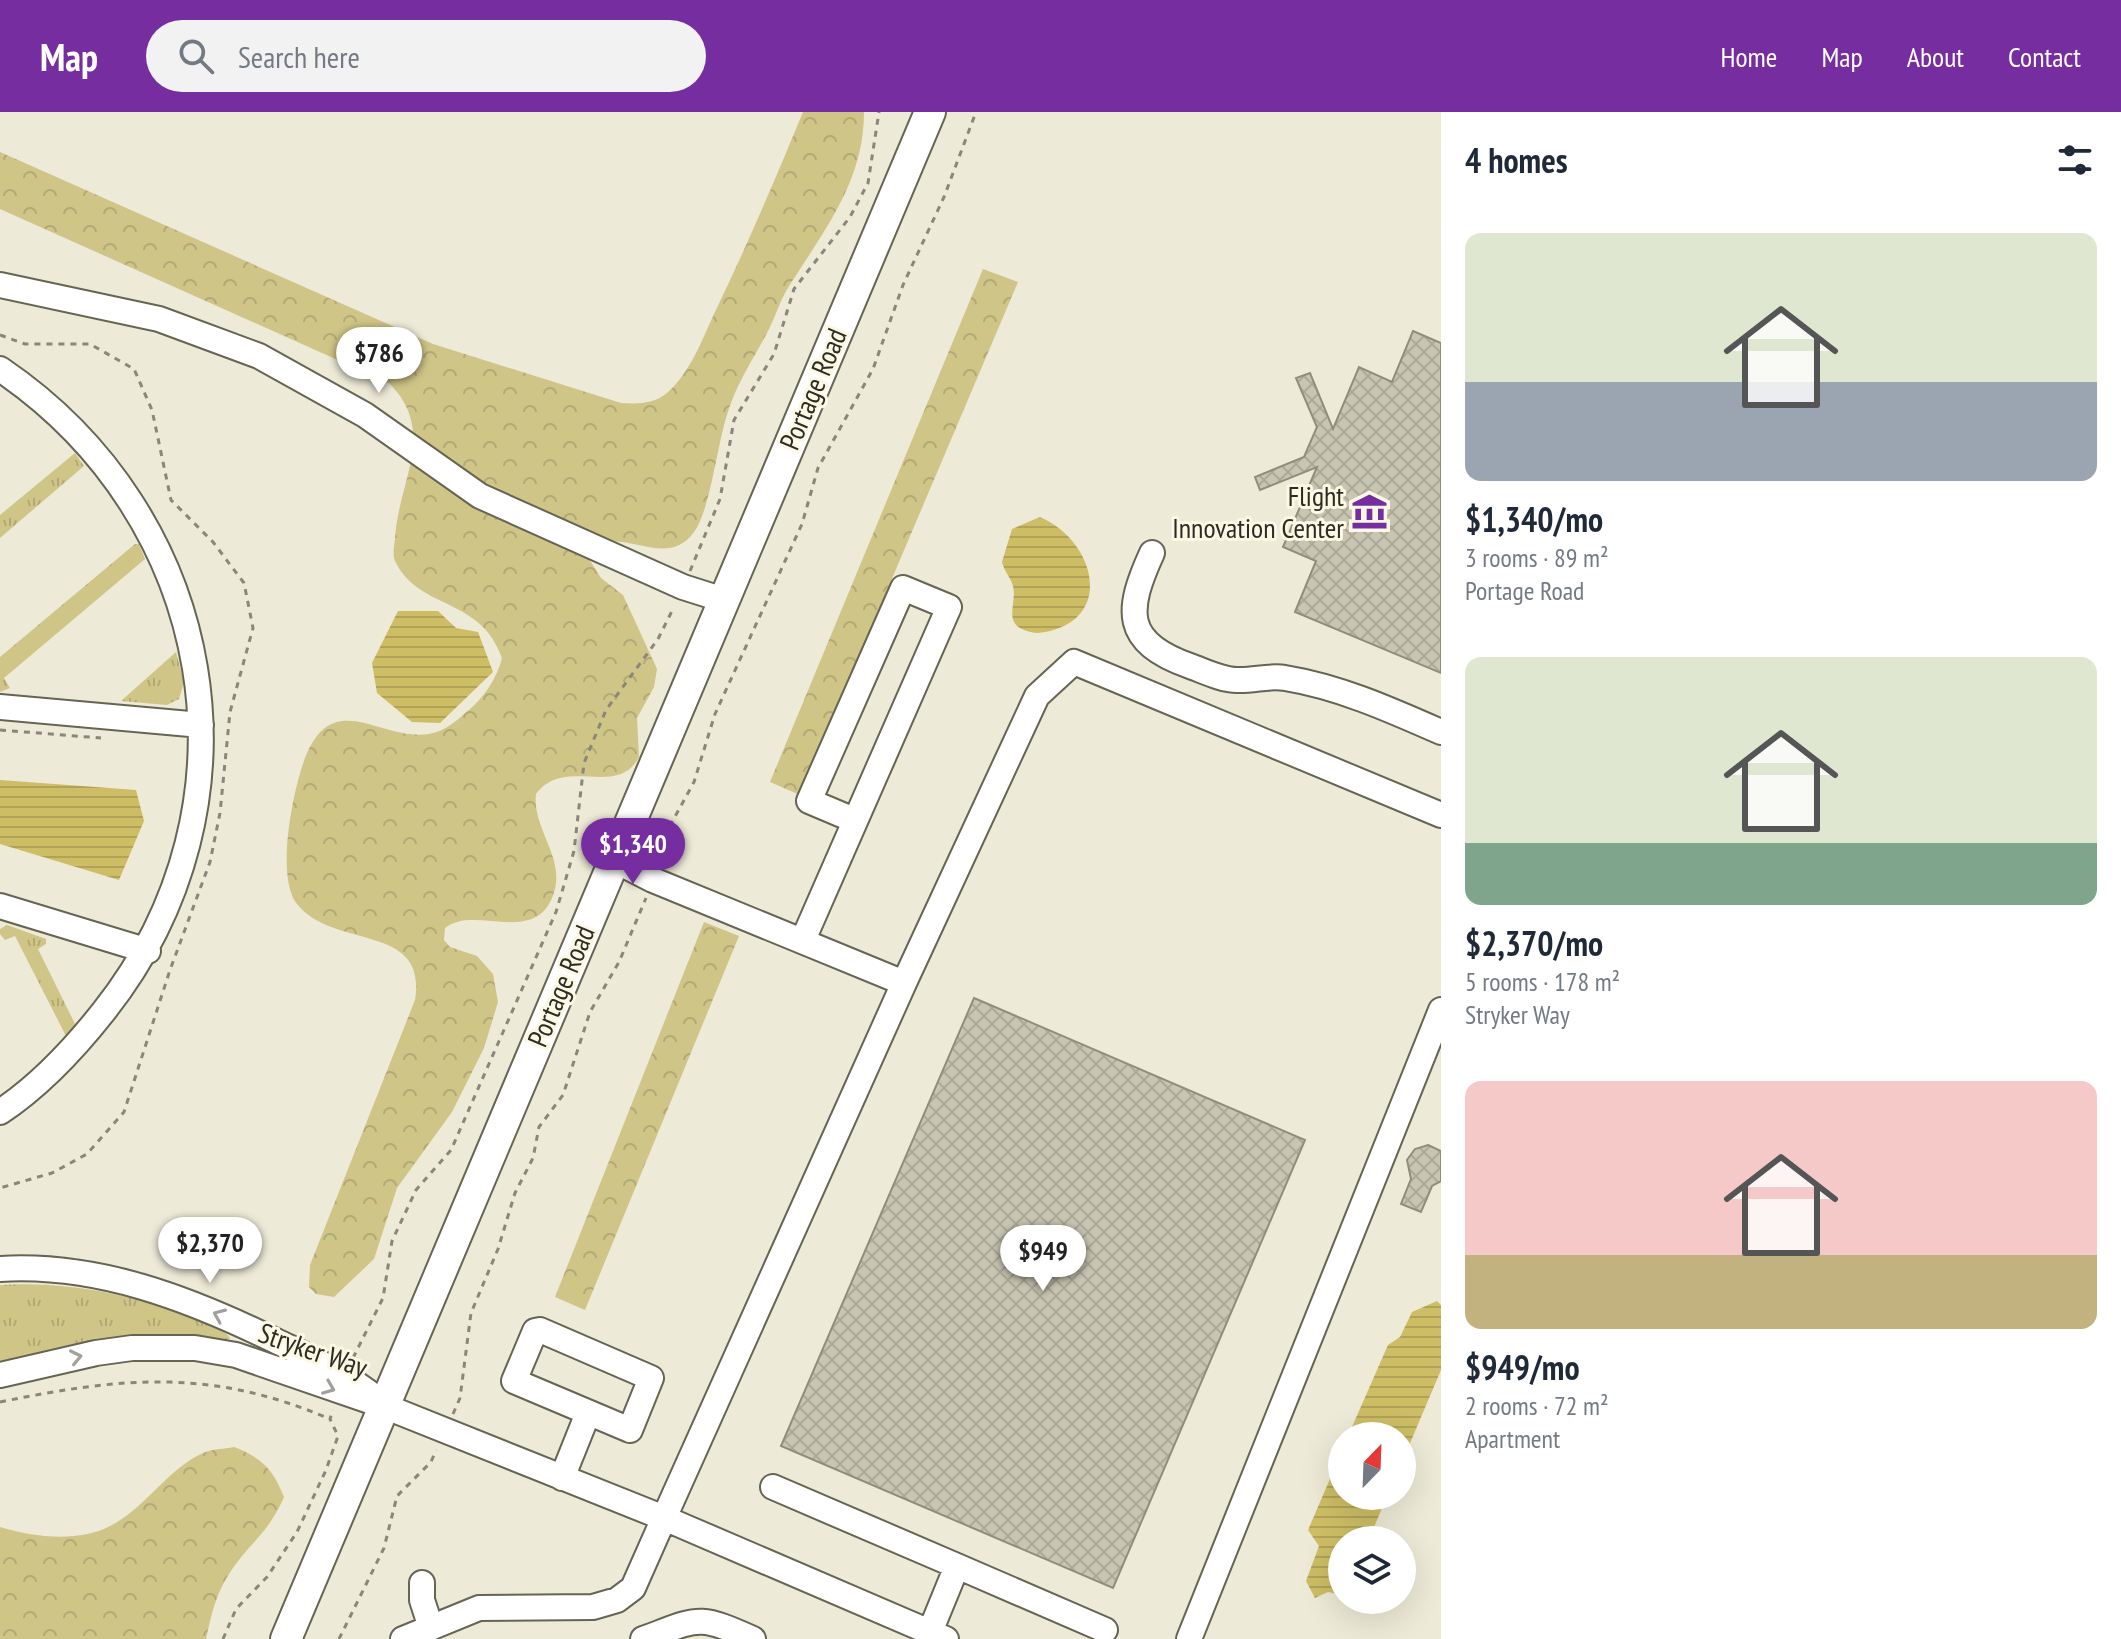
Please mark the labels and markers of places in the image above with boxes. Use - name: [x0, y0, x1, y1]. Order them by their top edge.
- pin: $786: [332, 327, 426, 395]
- place label: Flight Innovation Center: [1172, 477, 1344, 546]
- museum icon: Flight Innovation Center: [1351, 493, 1389, 531]
- pin: $1,340: [568, 818, 698, 886]
- pin: $2,370: [145, 1217, 275, 1285]
- pin: $949: [996, 1225, 1090, 1293]

